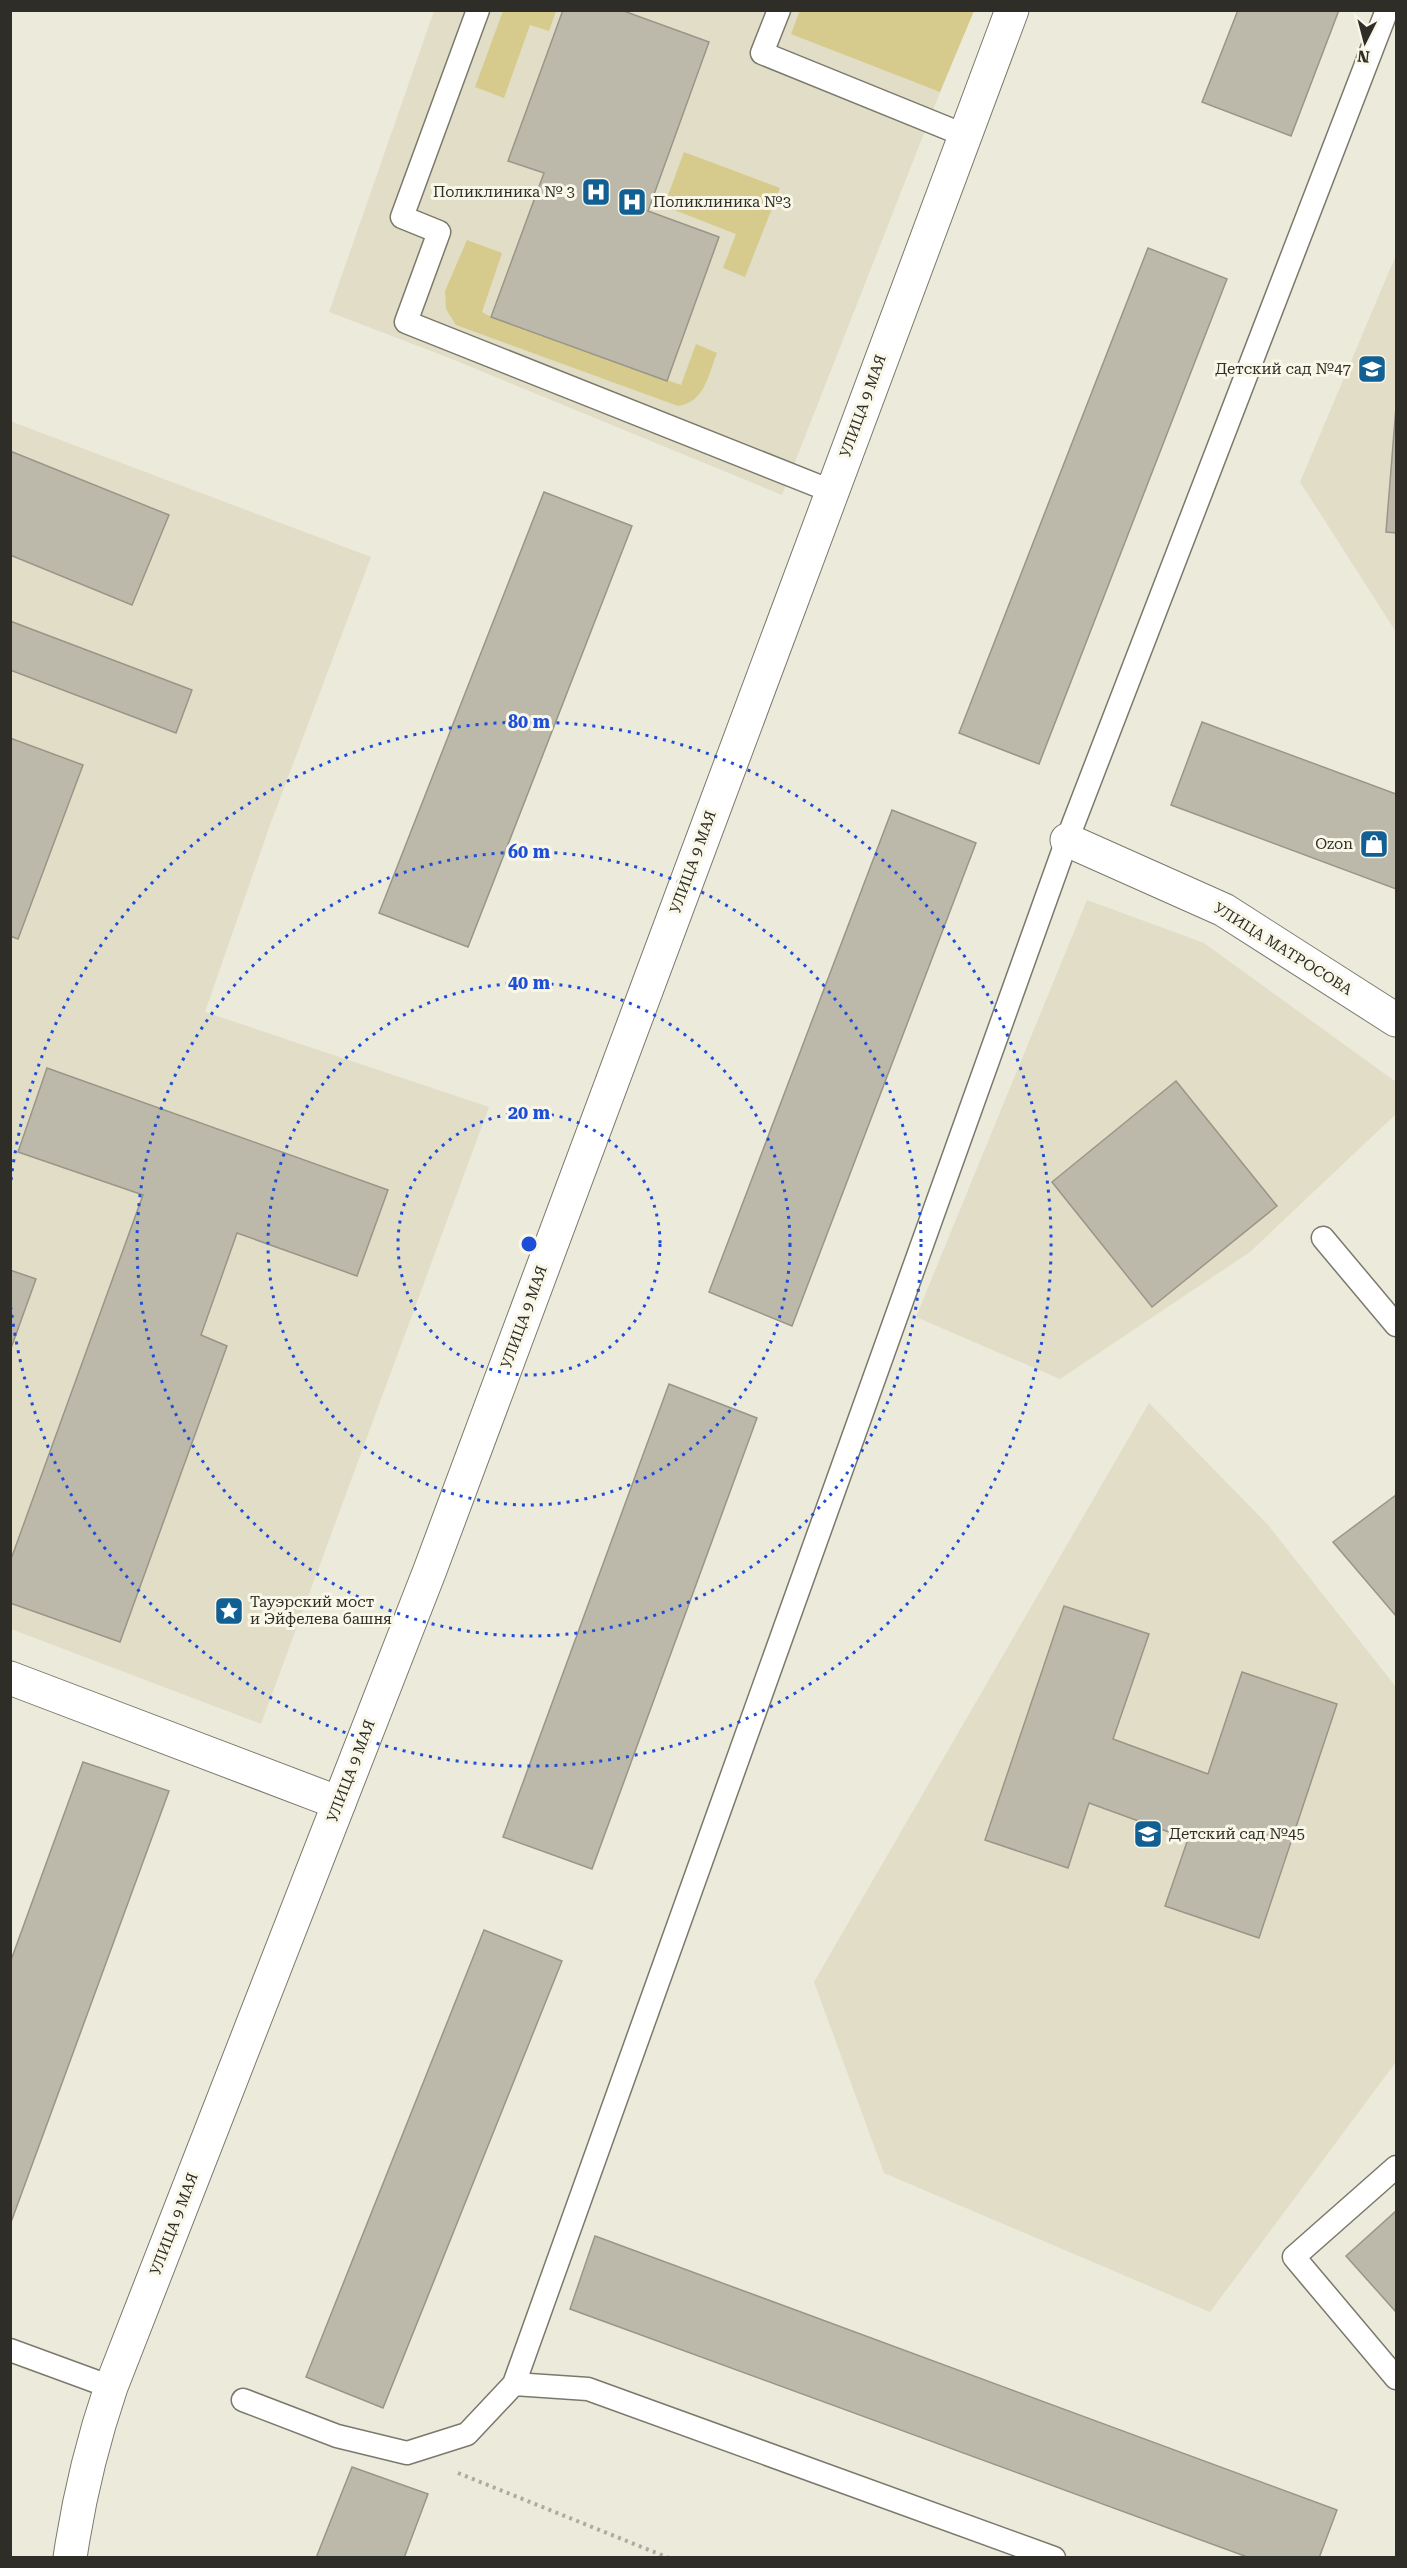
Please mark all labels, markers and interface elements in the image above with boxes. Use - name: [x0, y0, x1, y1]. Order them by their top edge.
- north arrow: [1335, 12, 1395, 72]
- text: N: [1356, 46, 1371, 67]
- hospital icon: Поликлиника № 3: [580, 176, 612, 208]
- place label: Поликлиника № 3: [433, 183, 575, 201]
- hospital icon: Поликлиника №3: [616, 186, 648, 218]
- place label: Поликлиника №3: [653, 193, 791, 211]
- street label: УЛИЦА 9 МАЯ: [836, 352, 890, 460]
- school or university icon: Детский сад №47: [1356, 353, 1388, 385]
- place label: Детский сад №47: [1215, 360, 1351, 378]
- text: 80 m: [508, 711, 551, 732]
- street label: УЛИЦА 9 МАЯ: [666, 808, 720, 916]
- shop icon: Ozon: [1358, 828, 1390, 860]
- place label: Ozon: [1315, 835, 1353, 853]
- text: 60 m: [508, 841, 551, 862]
- street label: УЛИЦА МАТРОСОВА: [1210, 899, 1356, 999]
- text: 40 m: [508, 972, 551, 993]
- text: 20 m: [508, 1102, 551, 1123]
- centre of rings: [519, 1234, 539, 1254]
- street label: УЛИЦА 9 МАЯ: [497, 1263, 551, 1371]
- place label: Тауэрский мост и Эйфелева башня: [250, 1593, 392, 1628]
- place icon: Тауэрский мост и Эйфелева башня: [213, 1595, 245, 1627]
- street label: УЛИЦА 9 МАЯ: [323, 1717, 379, 1825]
- school or university icon: Детский сад №45: [1132, 1818, 1164, 1850]
- place label: Детский сад №45: [1169, 1825, 1305, 1843]
- street label: УЛИЦА 9 МАЯ: [146, 2170, 202, 2278]

